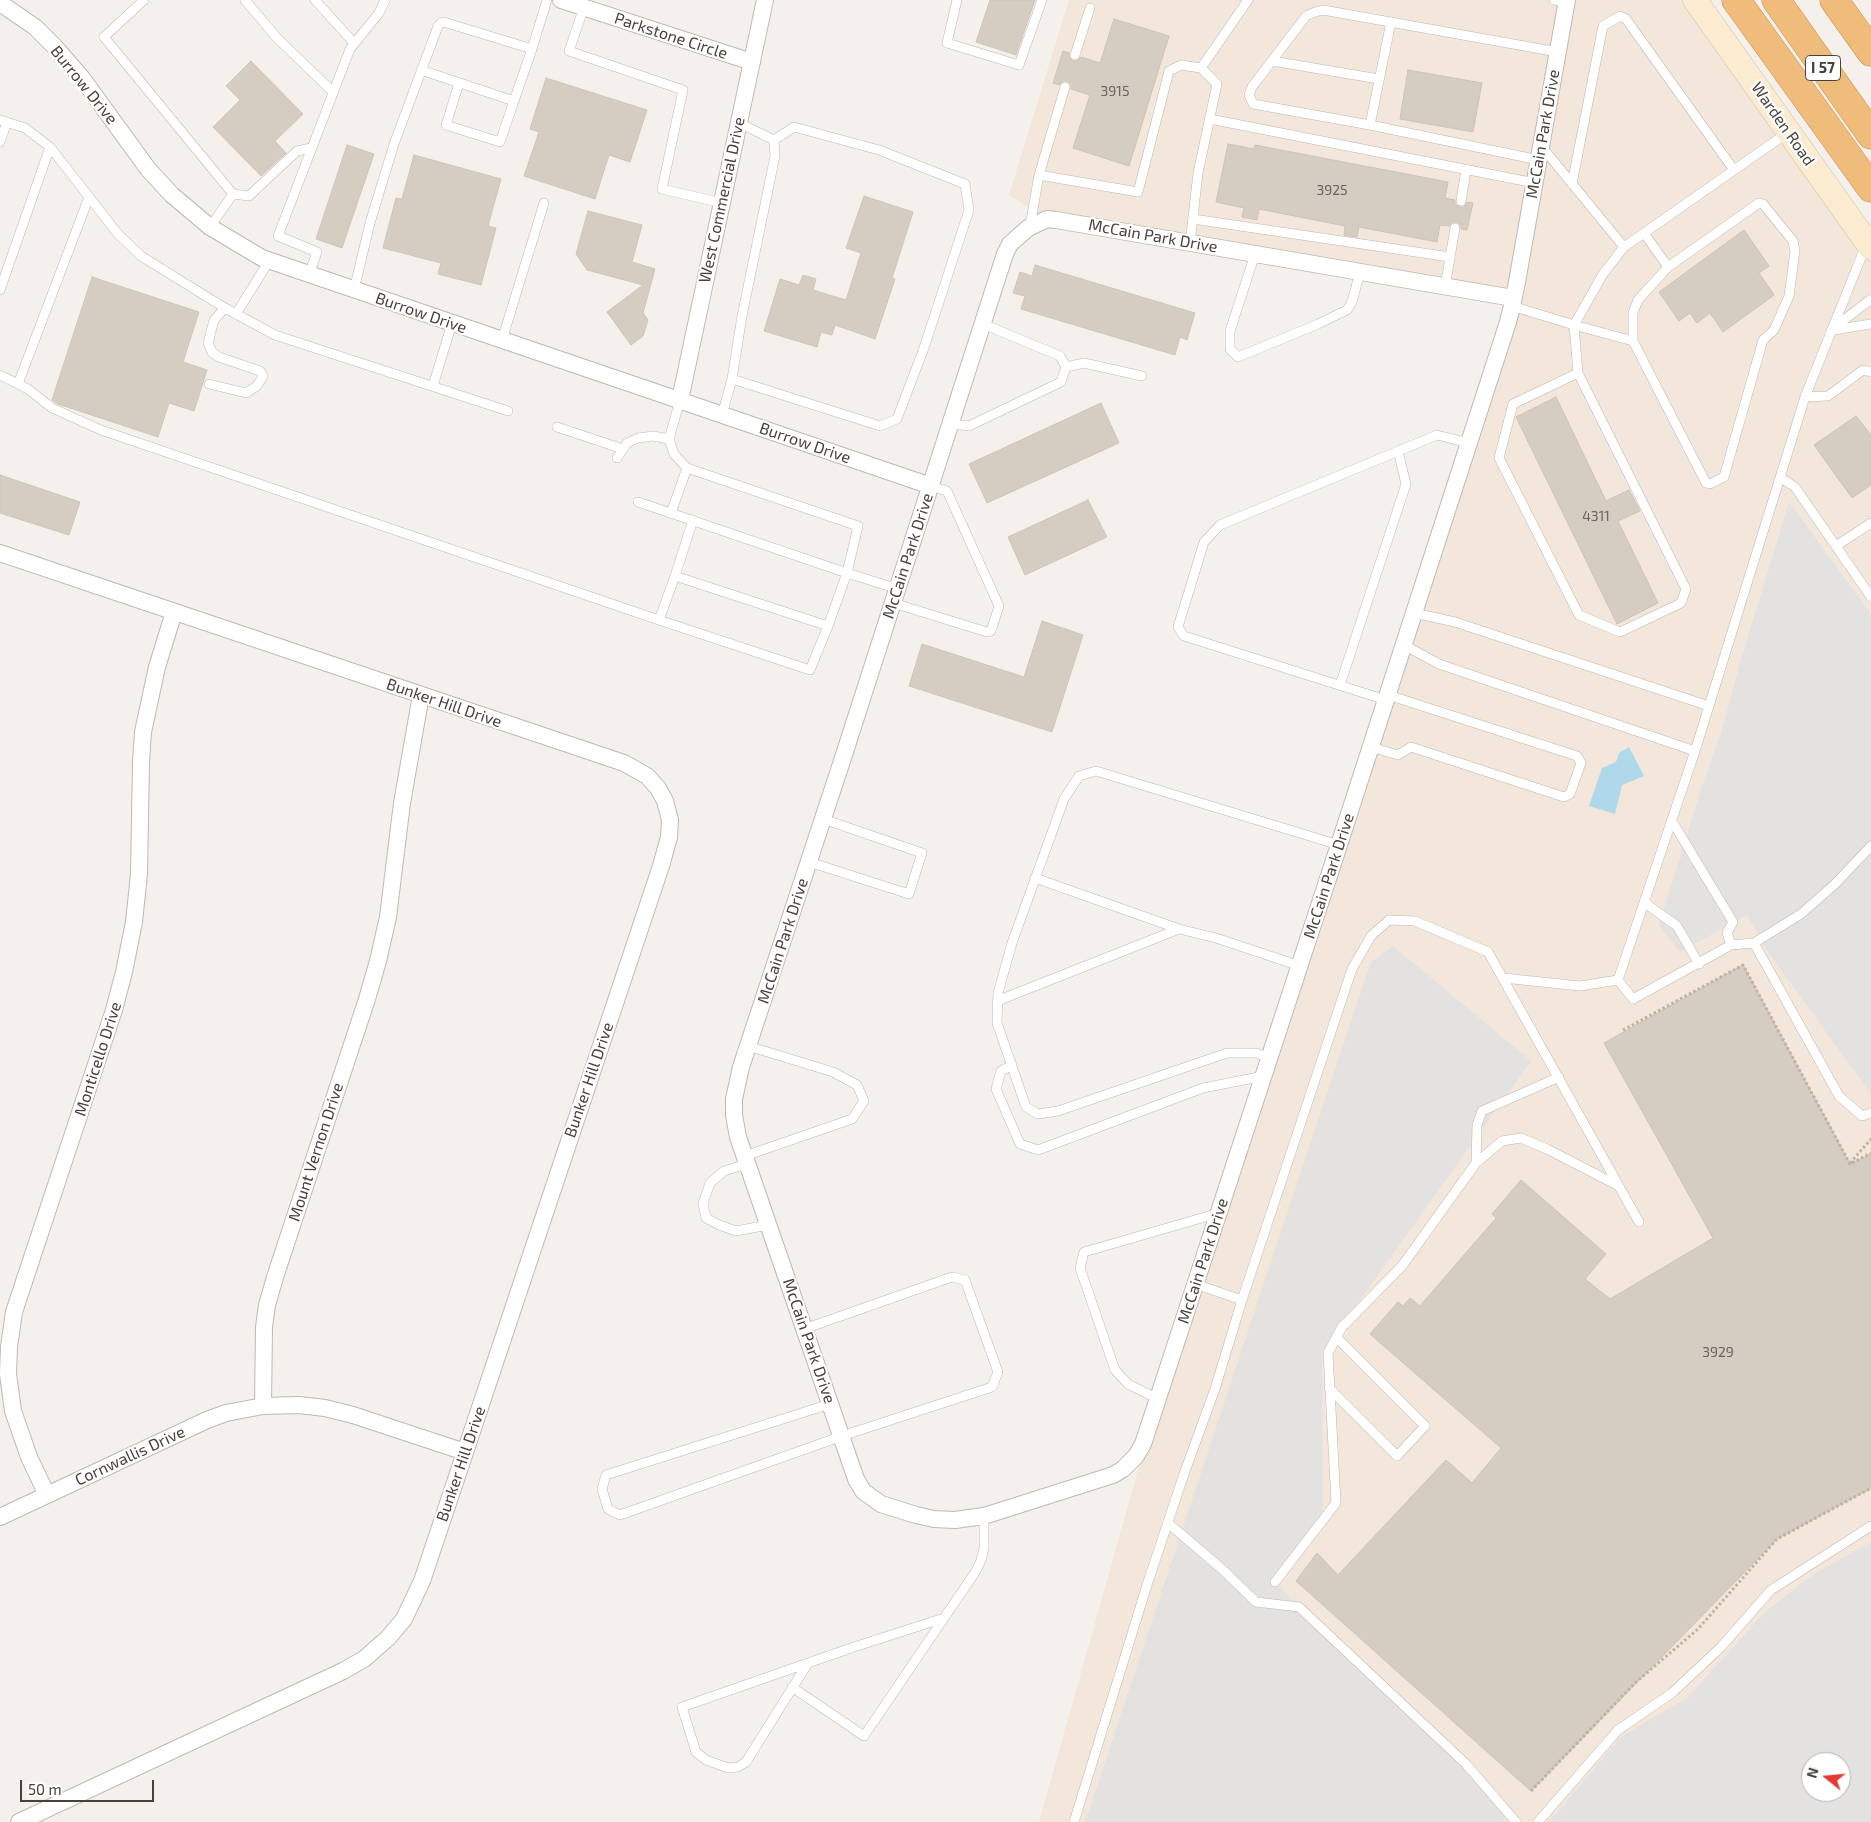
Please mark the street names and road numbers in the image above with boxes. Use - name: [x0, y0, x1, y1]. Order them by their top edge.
- street label: Parkstone Circle: [612, 9, 730, 63]
- street label: Burrow Drive: [47, 42, 121, 128]
- road number: I 57: [1806, 56, 1840, 80]
- street label: McCain Park Drive: [1522, 68, 1564, 200]
- street label: Warden Road: [1747, 79, 1819, 169]
- street label: West Commercial Drive: [695, 115, 749, 285]
- street label: McCain Park Drive: [1087, 215, 1219, 257]
- street label: Burrow Drive: [373, 288, 469, 338]
- street label: Burrow Drive: [757, 418, 853, 468]
- street label: McCain Park Drive: [879, 491, 937, 621]
- street label: Bunker Hill Drive: [384, 674, 504, 732]
- street label: McCain Park Drive: [1300, 811, 1358, 941]
- street label: McCain Park Drive: [754, 876, 812, 1006]
- street label: Monticello Drive: [70, 999, 126, 1119]
- street label: Bunker Hill Drive: [560, 1020, 618, 1140]
- street label: Mount Vernon Drive: [285, 1080, 347, 1224]
- street label: McCain Park Drive: [1174, 1196, 1232, 1326]
- street label: McCain Park Drive: [779, 1276, 839, 1406]
- street label: Bunker Hill Drive: [432, 1404, 490, 1524]
- street label: Cornwallis Drive: [72, 1422, 188, 1490]

